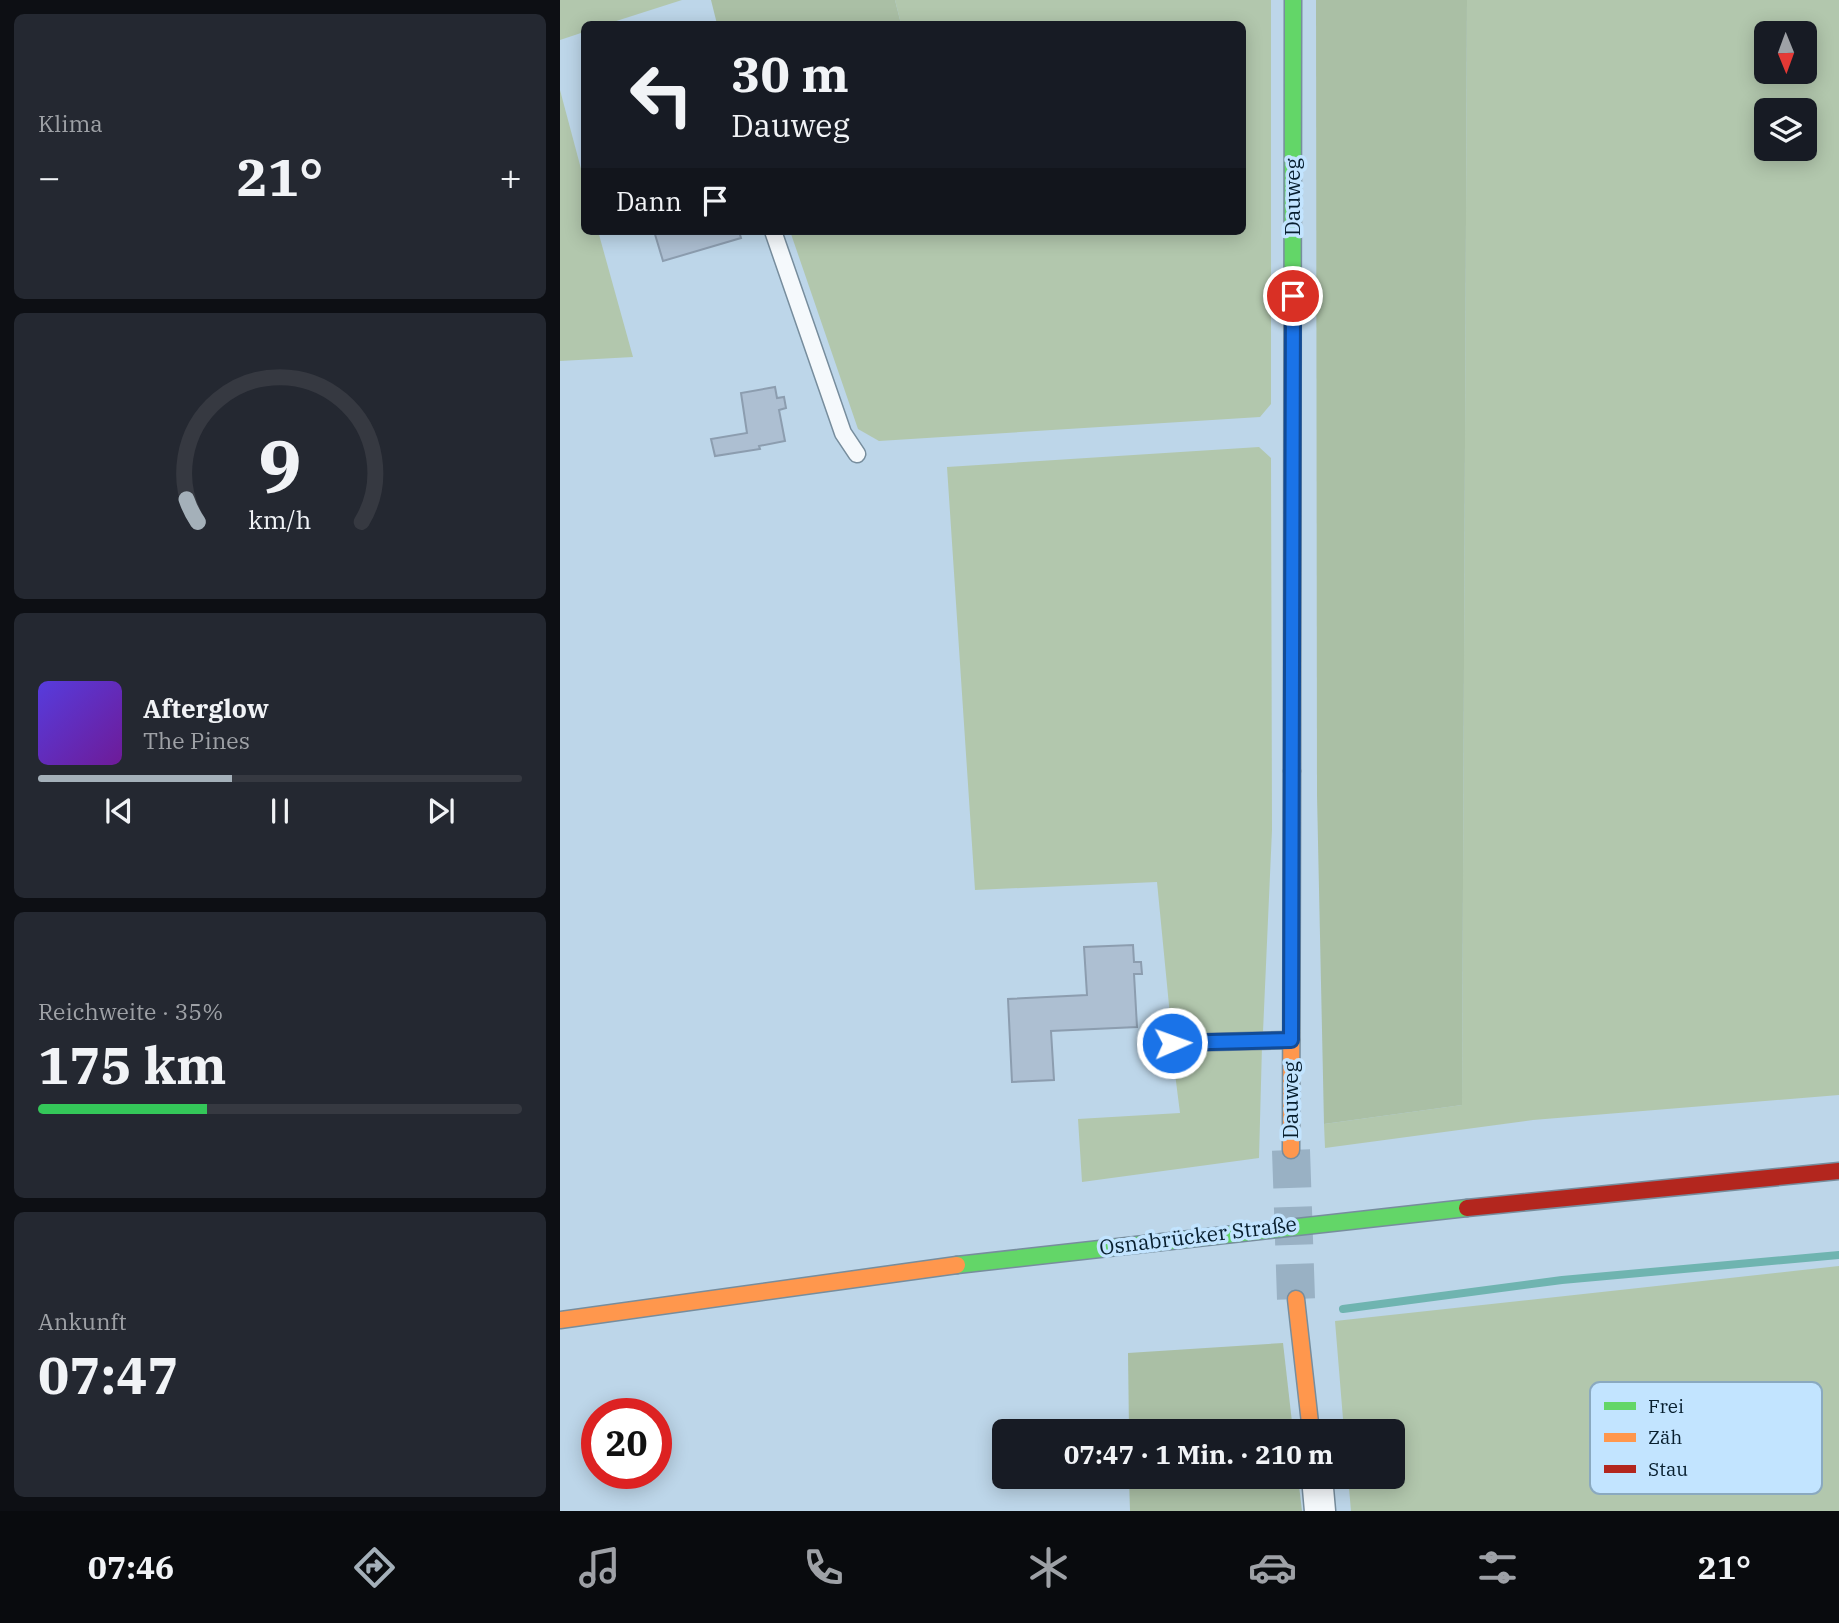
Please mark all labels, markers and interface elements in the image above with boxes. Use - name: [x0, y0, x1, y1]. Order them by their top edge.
- north arrow: [1754, 21, 1816, 84]
- map controls: [1754, 21, 1817, 161]
- text: 30 m: [731, 42, 849, 105]
- icon: left: [616, 49, 707, 140]
- button: layers: [1754, 98, 1817, 161]
- text: Dauweg: [731, 104, 850, 146]
- text: Klima: [38, 108, 103, 138]
- text: 21°: [237, 143, 323, 210]
- text: −: [38, 152, 61, 201]
- text: +: [499, 152, 522, 201]
- street label: Dauweg: [1278, 157, 1306, 236]
- icon: arrive: [696, 182, 734, 220]
- text: Dann: [616, 184, 682, 218]
- pin: [1263, 266, 1323, 326]
- icon: arrive: [1274, 277, 1312, 315]
- text: 9: [258, 418, 302, 513]
- text: km/h: [248, 503, 312, 536]
- text: Afterglow: [143, 691, 269, 725]
- text: The Pines: [143, 725, 250, 755]
- icon: previous: [100, 792, 138, 830]
- icon: pause: [261, 792, 299, 830]
- icon: next: [422, 792, 460, 830]
- text: Reichweite · 35%: [38, 996, 223, 1026]
- position arrow: [1135, 1006, 1209, 1080]
- text: 175 km: [38, 1031, 227, 1098]
- street label: Dauweg: [1276, 1060, 1304, 1139]
- street label: Osnabrücker Straße: [1098, 1209, 1298, 1261]
- text: Ankunft: [38, 1306, 127, 1336]
- text: 07:47: [38, 1341, 179, 1408]
- legend: [1590, 1382, 1822, 1494]
- text: Frei: [1648, 1394, 1684, 1418]
- speed limit sign: 20: [581, 1398, 672, 1489]
- text: Zäh: [1648, 1425, 1682, 1449]
- text: 07:47 · 1 Min. · 210 m: [1064, 1437, 1333, 1471]
- text: Stau: [1648, 1457, 1688, 1481]
- icon: directions: [350, 1543, 399, 1592]
- icon: music: [575, 1543, 624, 1592]
- icon: phone: [799, 1543, 848, 1592]
- icon: climate: [1024, 1543, 1073, 1592]
- icon: car: [1248, 1543, 1297, 1592]
- icon: filters: [1473, 1543, 1522, 1592]
- text: 07:46: [88, 1546, 174, 1588]
- text: 21°: [1698, 1546, 1751, 1588]

